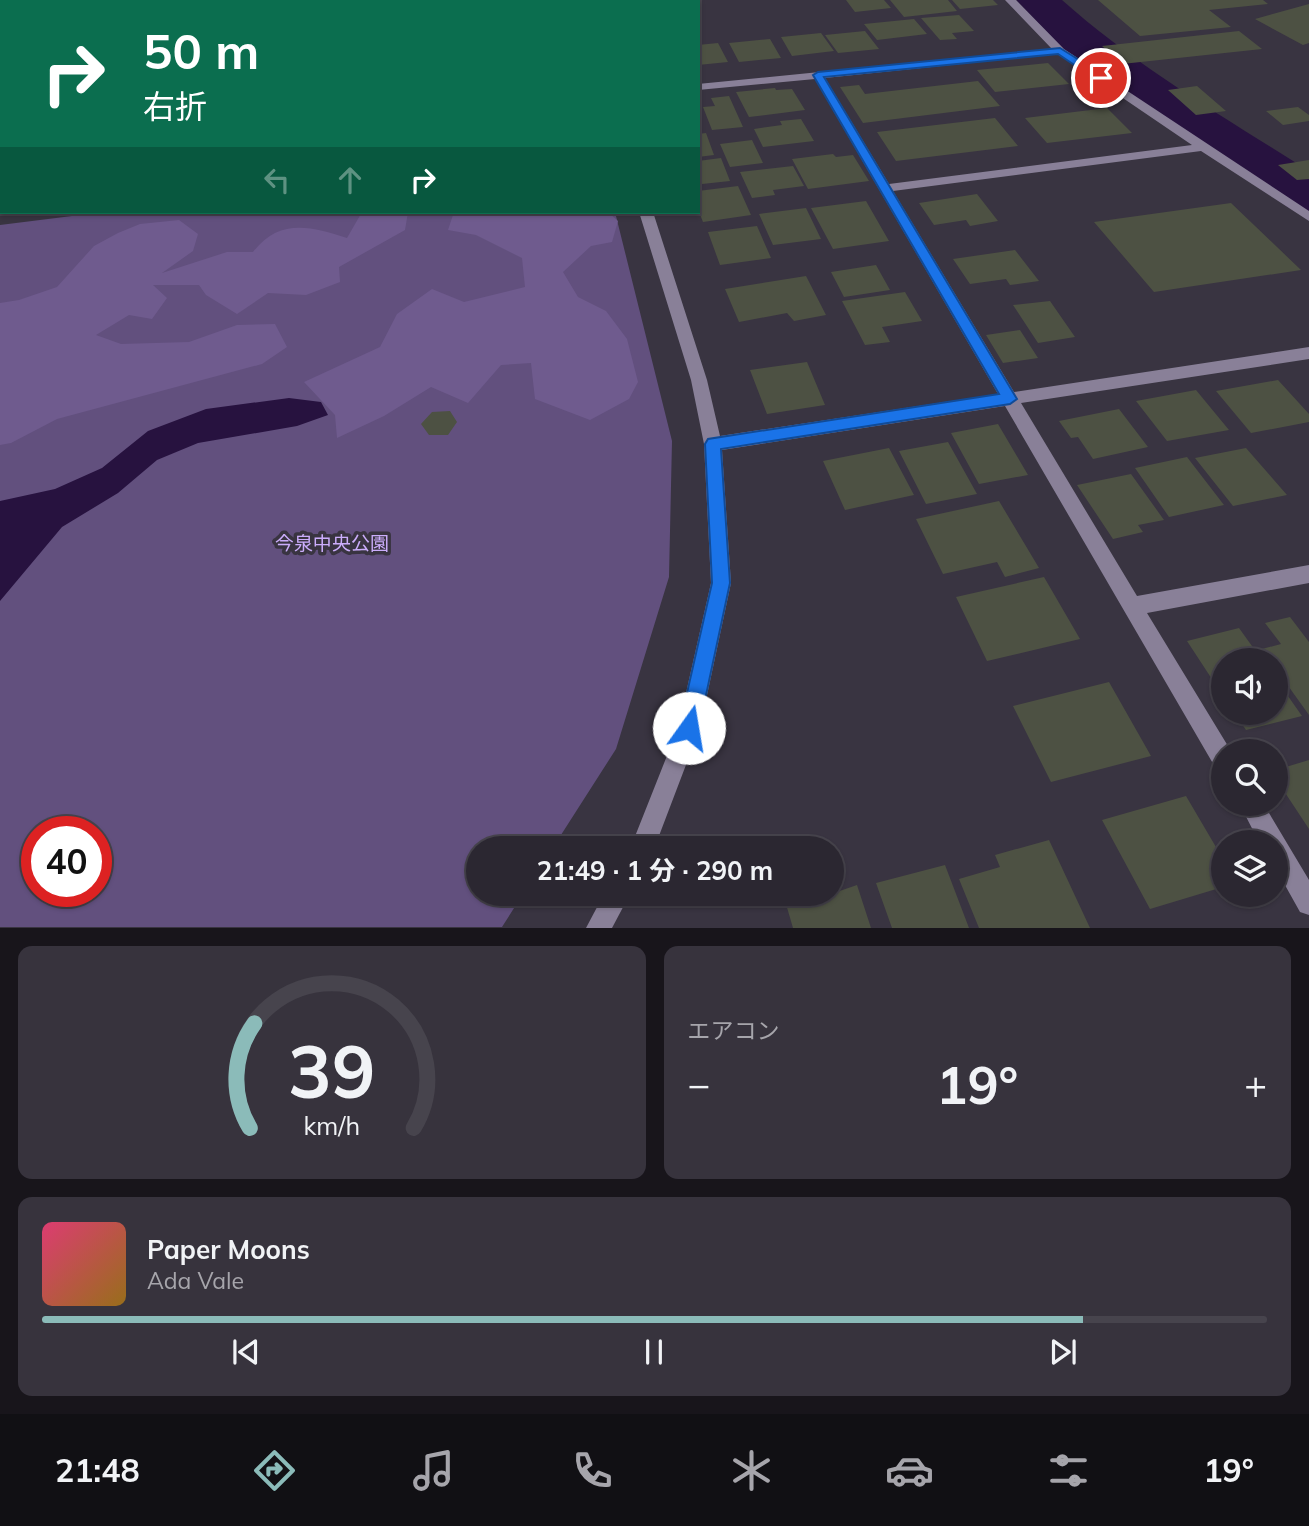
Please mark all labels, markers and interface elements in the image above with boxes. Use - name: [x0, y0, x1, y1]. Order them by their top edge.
- text: 50 m: [143, 20, 259, 81]
- icon: right: [28, 28, 119, 119]
- pin: [1071, 48, 1131, 108]
- icon: arrive: [1082, 59, 1120, 97]
- text: 右折: [143, 86, 207, 126]
- icon: left: [258, 161, 296, 199]
- icon: ahead: [331, 161, 369, 199]
- icon: right: [404, 161, 442, 199]
- park label: 今泉中央公園: [275, 531, 389, 555]
- map controls: [1211, 648, 1288, 907]
- button: sound: [1211, 648, 1288, 725]
- position arrow: [652, 691, 726, 765]
- button: search: [1211, 739, 1288, 816]
- speed limit sign: 40: [21, 816, 112, 907]
- button: layers: [1211, 830, 1288, 907]
- text: 21:49 · 1 分 · 290 m: [537, 854, 773, 887]
- text: エアコン: [688, 1016, 780, 1045]
- text: 39: [288, 1026, 375, 1117]
- text: 19°: [936, 1052, 1018, 1117]
- text: −: [688, 1060, 710, 1108]
- text: +: [1244, 1060, 1267, 1108]
- text: km/h: [303, 1110, 360, 1141]
- text: Paper Moons: [147, 1233, 310, 1266]
- text: Ada Vale: [147, 1266, 244, 1295]
- icon: previous: [227, 1333, 265, 1371]
- icon: pause: [635, 1333, 673, 1371]
- icon: next: [1044, 1333, 1082, 1371]
- icon: directions: [250, 1446, 299, 1495]
- icon: music: [409, 1446, 458, 1495]
- icon: phone: [568, 1446, 617, 1495]
- icon: climate: [727, 1446, 776, 1495]
- icon: car: [885, 1446, 934, 1495]
- icon: filters: [1044, 1446, 1093, 1495]
- text: 21:48: [55, 1450, 140, 1490]
- text: 19°: [1203, 1450, 1254, 1490]

